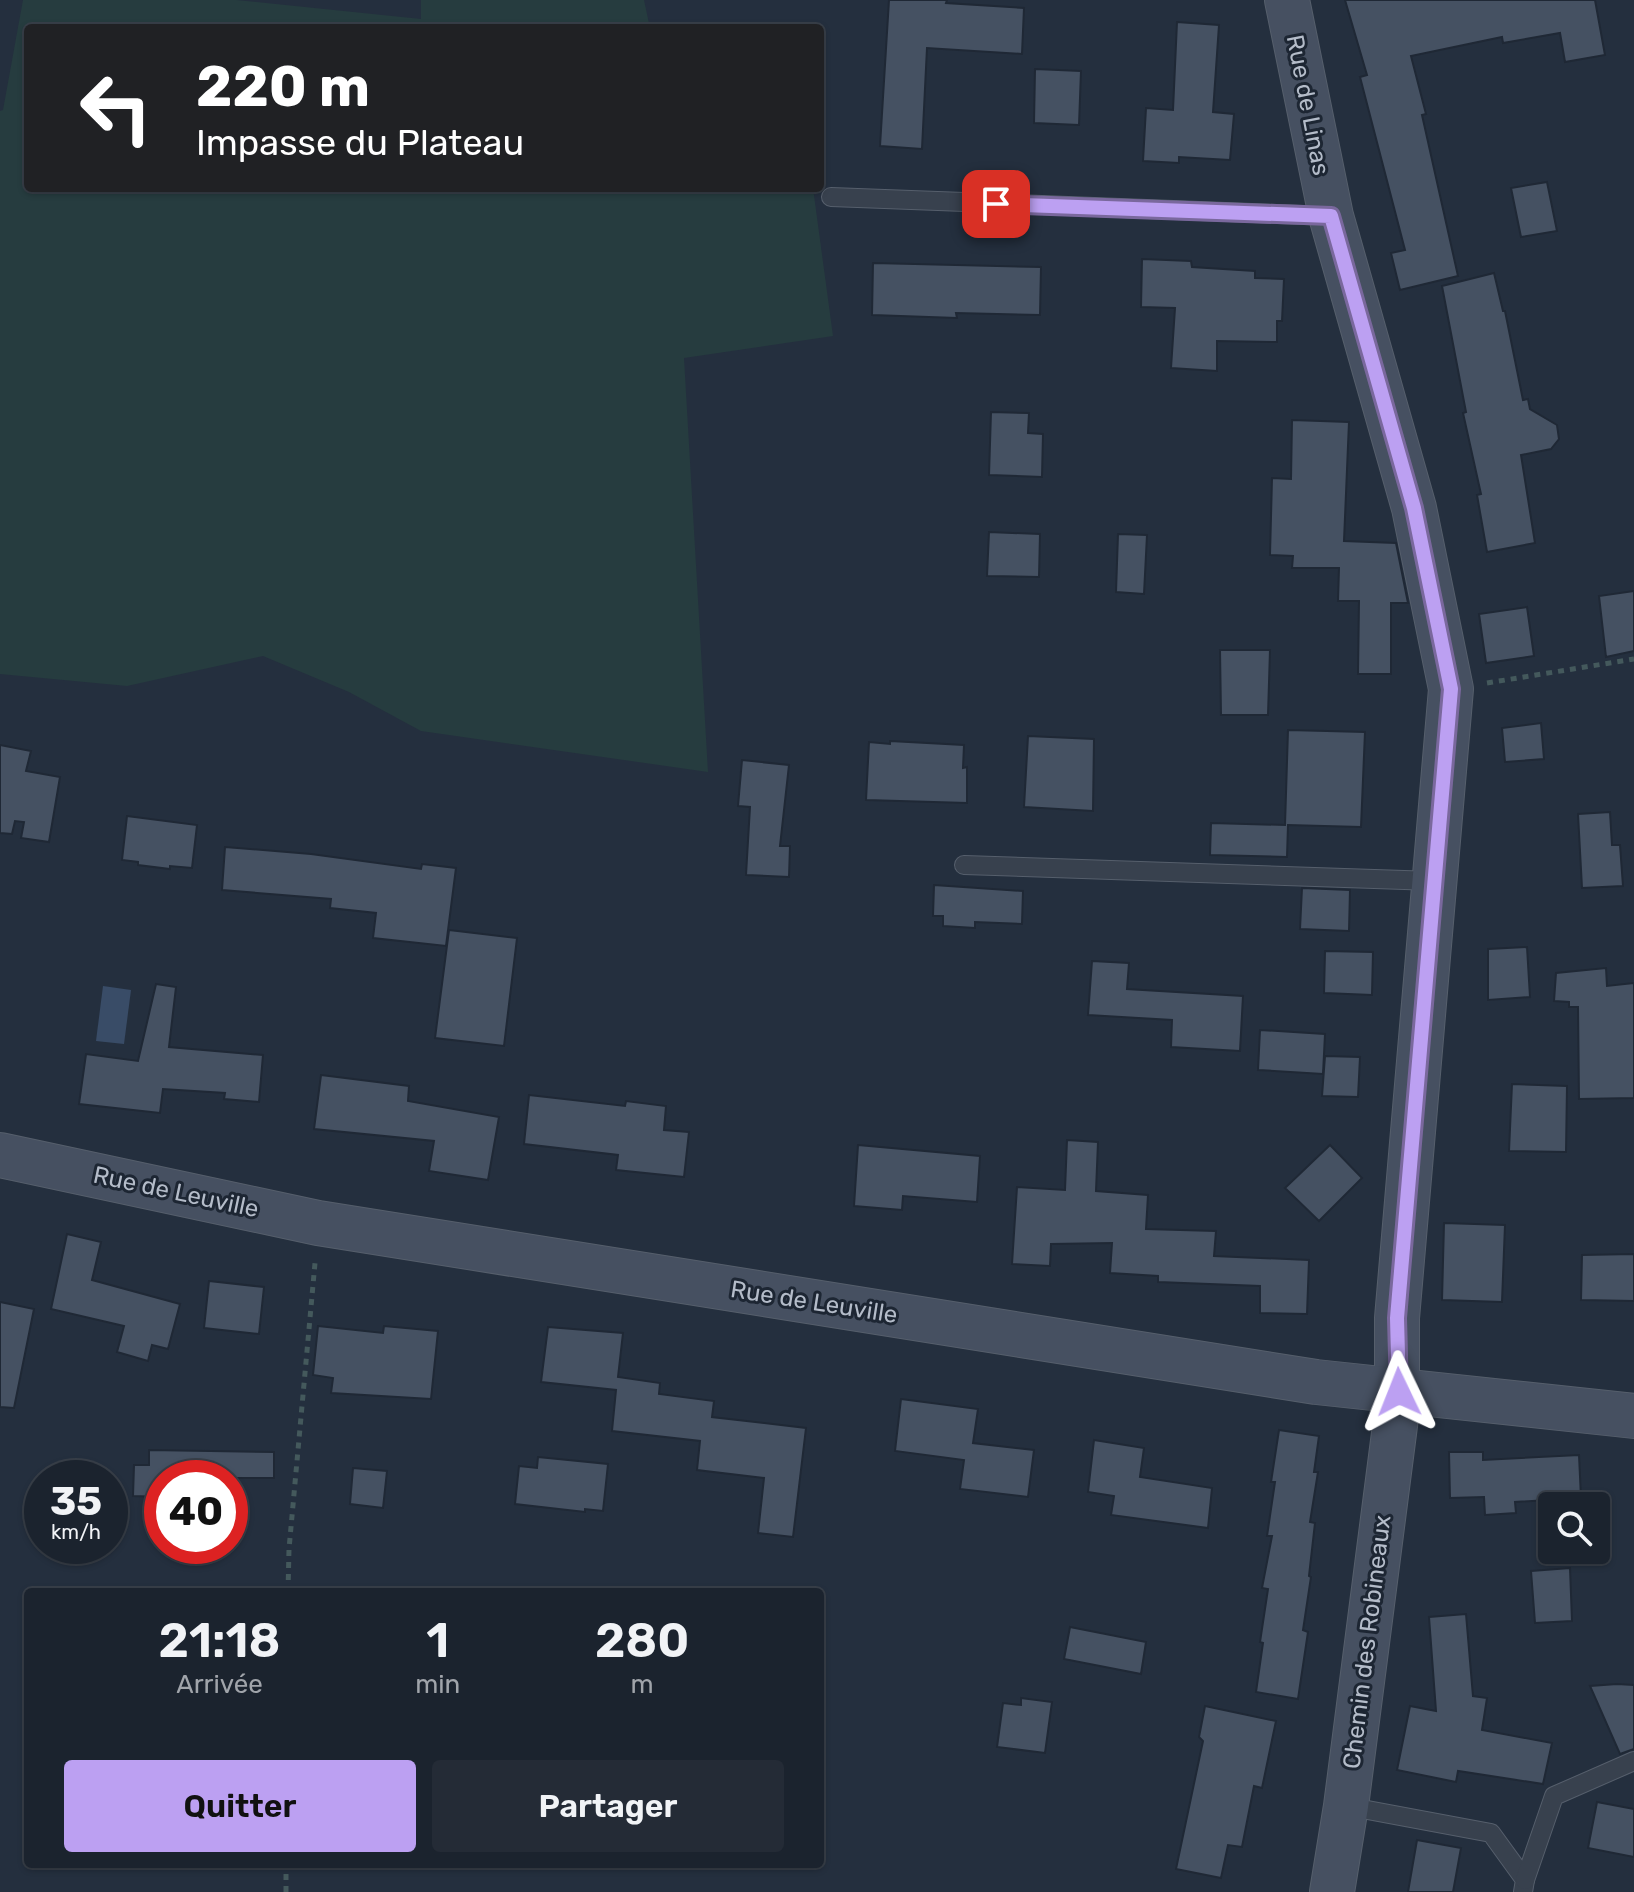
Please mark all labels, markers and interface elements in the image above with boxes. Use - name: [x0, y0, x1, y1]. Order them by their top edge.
- street label: Rue de Linas: [1281, 32, 1335, 178]
- text: 220 m: [196, 54, 370, 120]
- icon: left: [64, 56, 168, 160]
- text: Impasse du Plateau: [196, 121, 524, 164]
- pin: [962, 170, 1030, 238]
- icon: arrive: [974, 182, 1018, 226]
- street label: Rue de Leuville: [91, 1161, 261, 1223]
- street label: Rue de Leuville: [729, 1275, 899, 1329]
- position arrow: [1357, 1350, 1441, 1434]
- speed limit sign: 40: [144, 1460, 248, 1564]
- text: 35: [50, 1478, 102, 1525]
- map controls: [1538, 1492, 1610, 1564]
- button: search: [1538, 1492, 1610, 1564]
- street label: Chemin des Robineaux: [1338, 1513, 1396, 1771]
- text: km/h: [51, 1520, 101, 1544]
- text: 21:18: [159, 1612, 281, 1669]
- text: 1: [426, 1612, 449, 1669]
- text: 280: [595, 1612, 689, 1669]
- text: Arrivée: [176, 1669, 263, 1700]
- text: min: [415, 1669, 460, 1700]
- text: m: [631, 1669, 654, 1700]
- button: Quitter: [64, 1760, 416, 1852]
- button: Partager: [432, 1760, 784, 1852]

